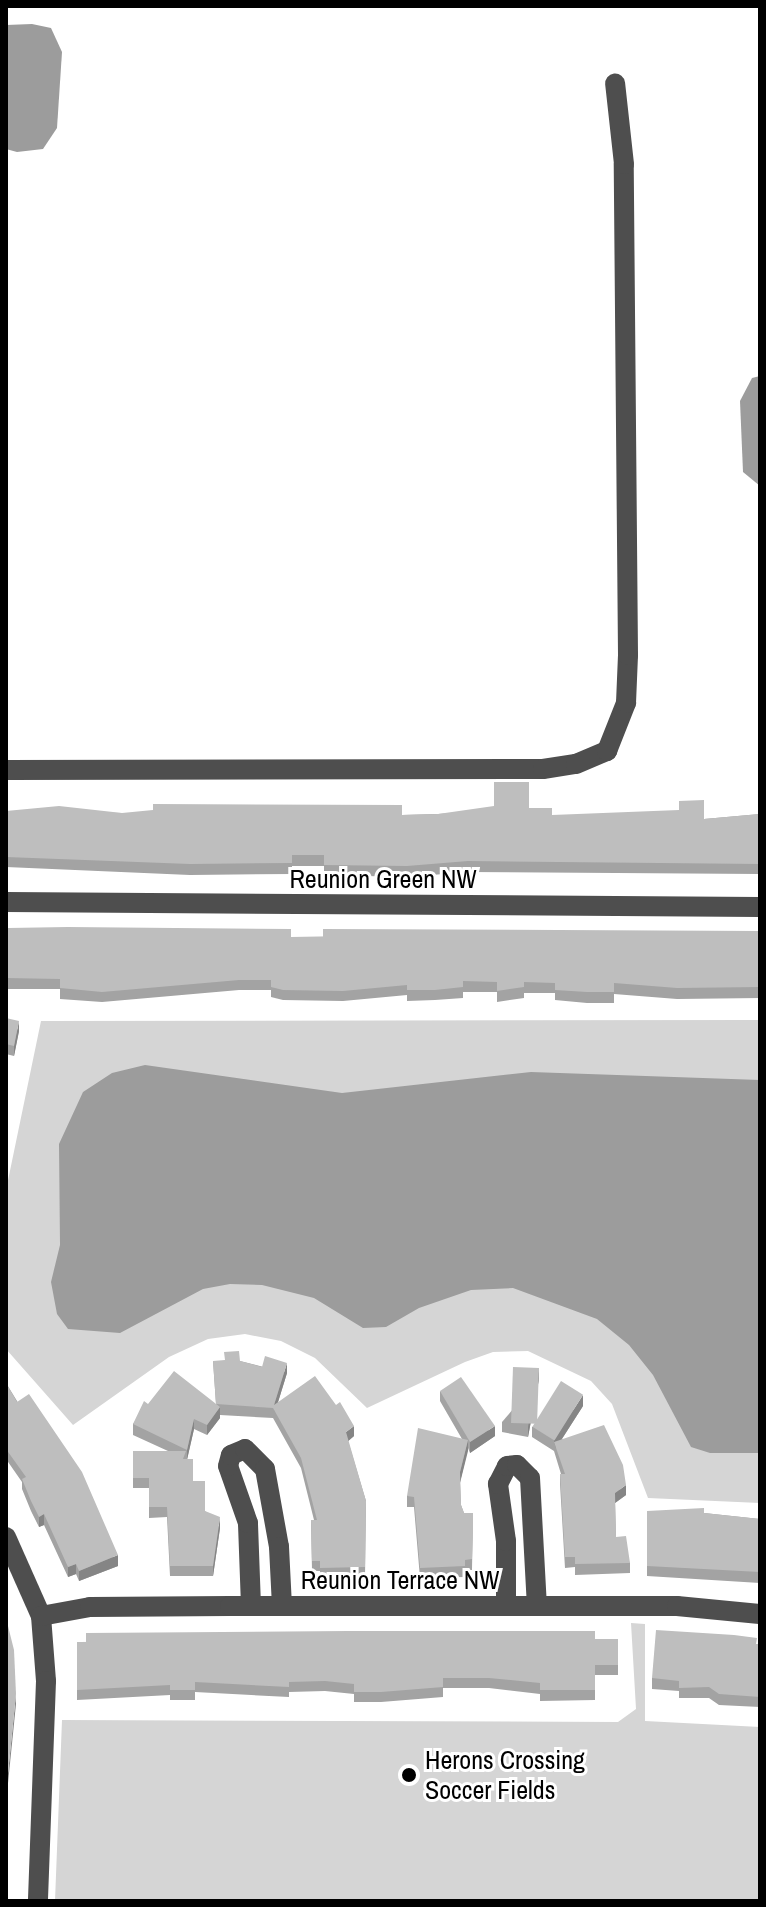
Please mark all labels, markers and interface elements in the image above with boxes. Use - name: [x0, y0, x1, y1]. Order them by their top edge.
- street label: Reunion Green NW: [289, 863, 477, 895]
- street label: Reunion Terrace NW: [300, 1564, 500, 1596]
- place label: Herons Crossing Soccer Fields: [425, 1744, 585, 1806]
- marker: Herons Crossing Soccer Fields: [400, 1766, 418, 1784]

